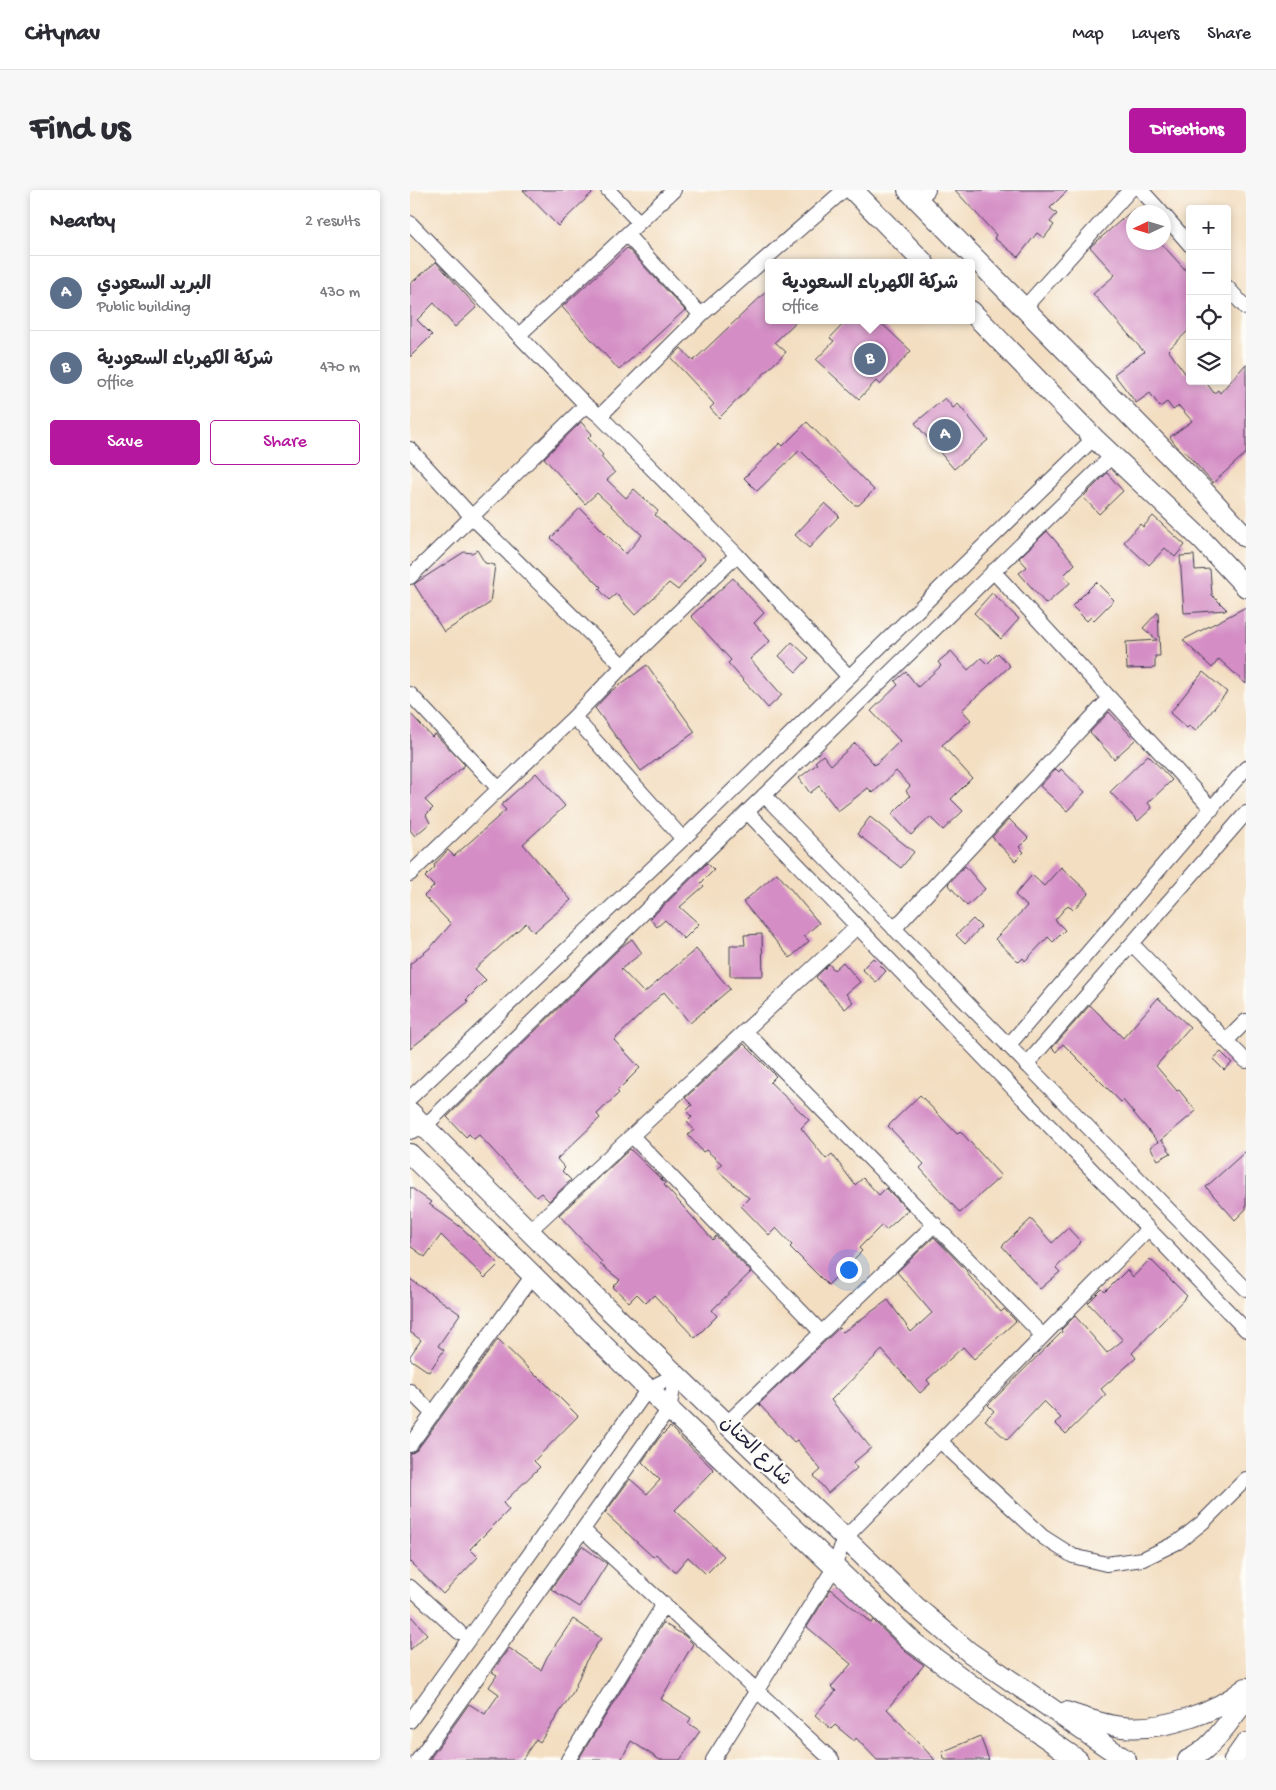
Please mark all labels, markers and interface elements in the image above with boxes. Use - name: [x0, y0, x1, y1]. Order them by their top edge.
- text: Citynav: [25, 20, 100, 49]
- text: Map: [1072, 24, 1104, 45]
- text: Layers: [1132, 24, 1179, 45]
- text: Share: [1207, 24, 1251, 45]
- button: Directions: [1129, 108, 1246, 153]
- text: Find us: [30, 110, 130, 151]
- north arrow: [1126, 205, 1171, 250]
- map controls: [1186, 205, 1231, 385]
- button: +: [1186, 205, 1231, 250]
- text: Nearby: [50, 210, 115, 235]
- text: 2 results: [305, 213, 360, 232]
- button: −: [1186, 250, 1231, 295]
- popup: [765, 259, 975, 324]
- text: شركة الكهرباء السعودية: [782, 273, 958, 296]
- text: البريد السعودي: [97, 274, 211, 297]
- text: A: [61, 284, 71, 303]
- text: 430 m: [320, 284, 360, 303]
- button: locate: [1186, 295, 1231, 340]
- text: Office: [782, 298, 819, 317]
- text: Public building: [97, 299, 191, 318]
- pin: B: [854, 340, 886, 378]
- button: layers: [1186, 340, 1231, 385]
- text: شركة الكهرباء السعودية: [97, 349, 273, 372]
- text: B: [62, 359, 70, 378]
- text: 470 m: [320, 359, 360, 378]
- text: Office: [97, 374, 134, 393]
- pin: A: [929, 416, 961, 454]
- button: Save: [50, 420, 200, 465]
- button: Share: [210, 420, 360, 465]
- your location: [836, 1257, 862, 1283]
- street label: شارع الحنان: [714, 1412, 796, 1492]

